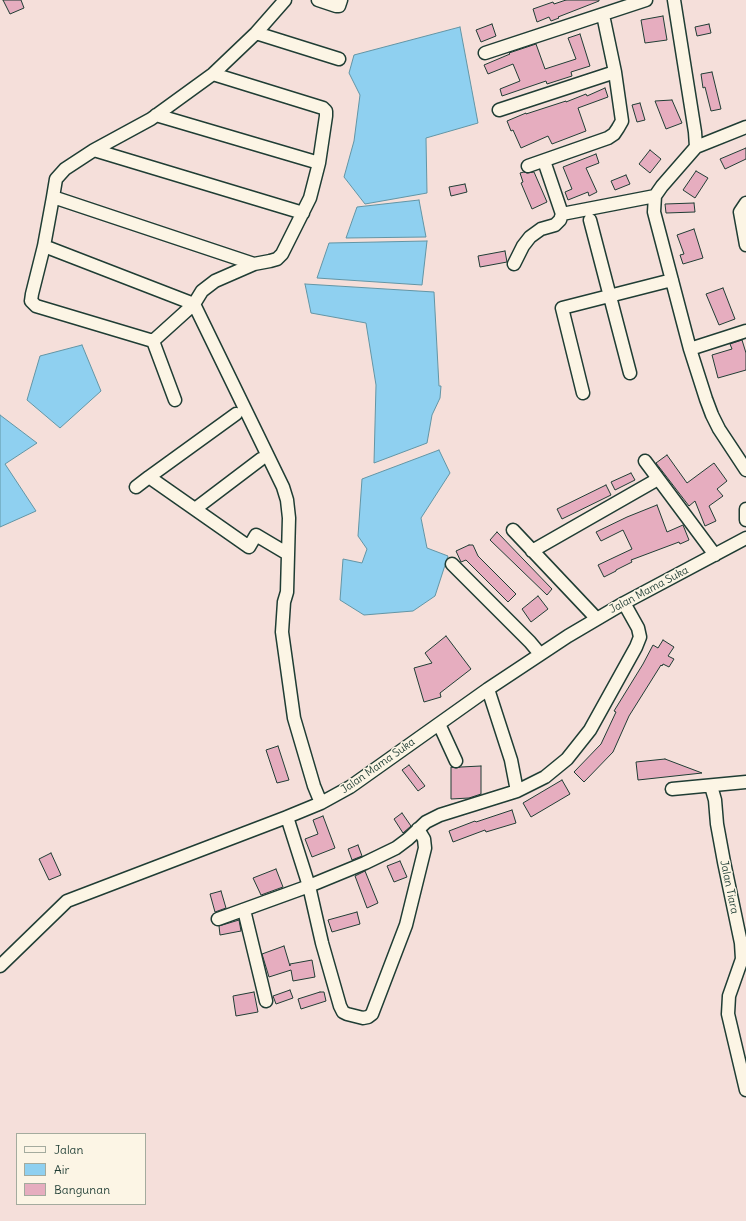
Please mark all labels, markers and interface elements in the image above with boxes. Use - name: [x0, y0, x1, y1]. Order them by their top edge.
- street label: Jalan Mama Suka: [607, 564, 691, 616]
- street label: Jalan Mama Suka: [338, 735, 418, 797]
- street label: Jalan Tiara: [717, 859, 741, 915]
- legend: [16, 1133, 146, 1205]
- text: Jalan: [54, 1142, 83, 1157]
- text: Air: [54, 1162, 69, 1177]
- text: Bangunan: [54, 1182, 110, 1197]

